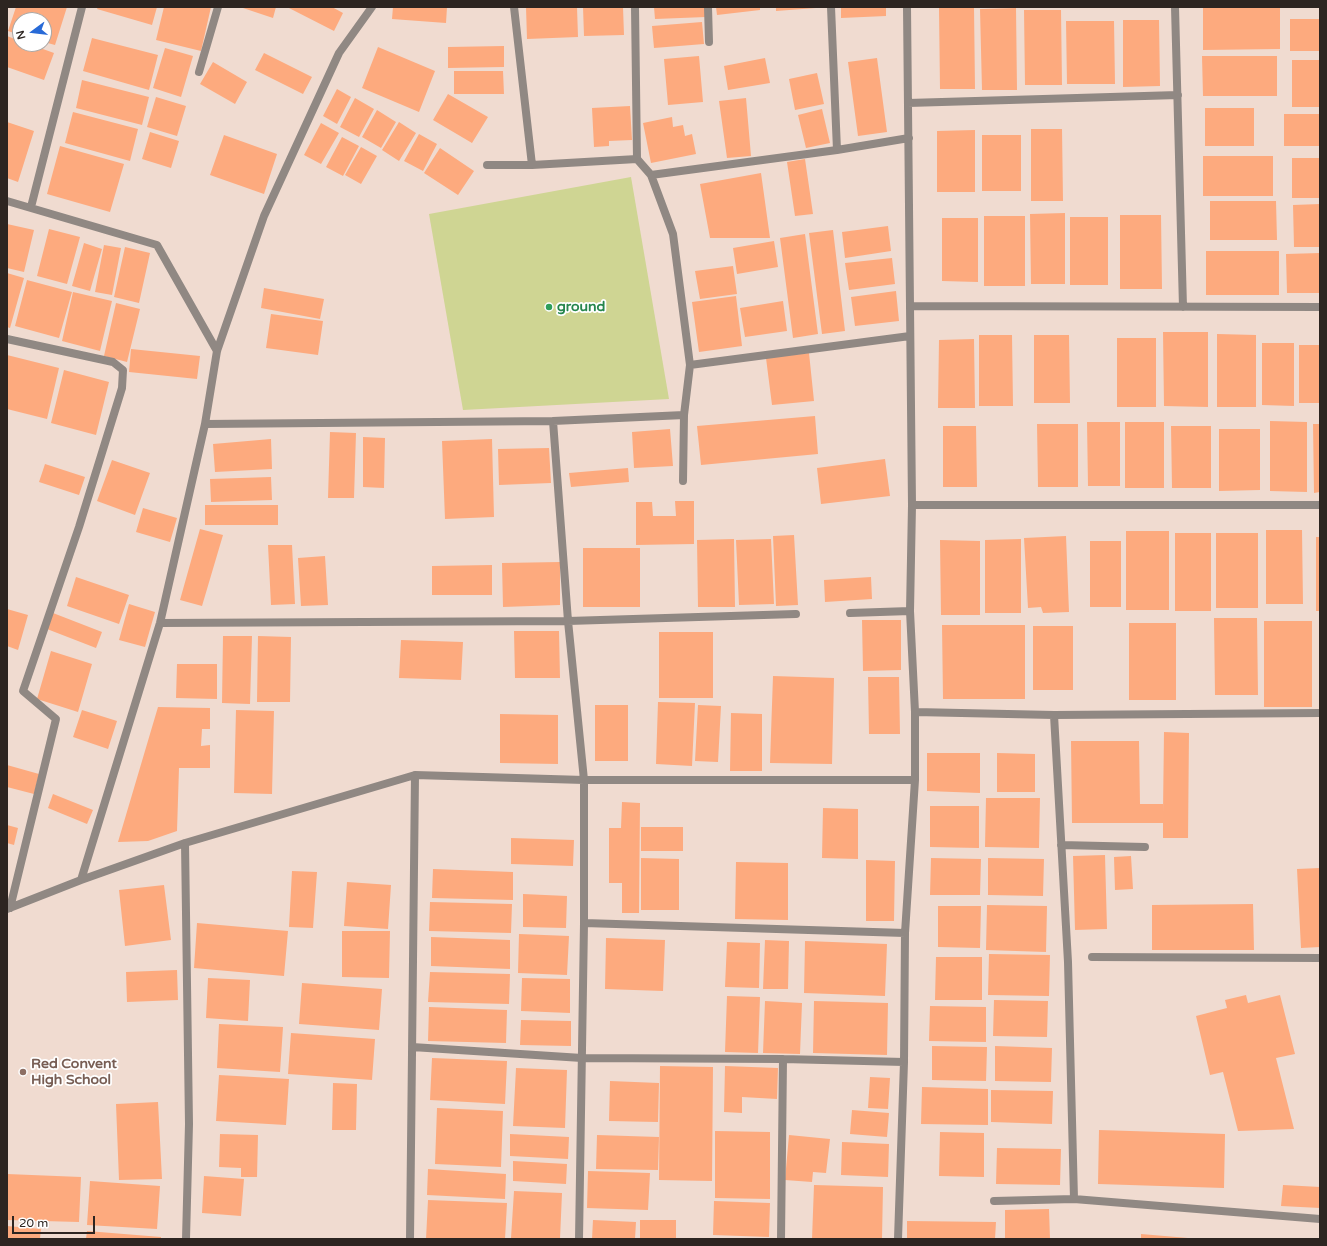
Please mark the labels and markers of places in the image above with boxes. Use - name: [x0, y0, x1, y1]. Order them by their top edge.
- place label: ground: [557, 299, 605, 315]
- marker: ground: [544, 302, 554, 312]
- place label: Red Convent High School: [31, 1056, 117, 1088]
- marker: Red Convent High School: [18, 1067, 28, 1077]

